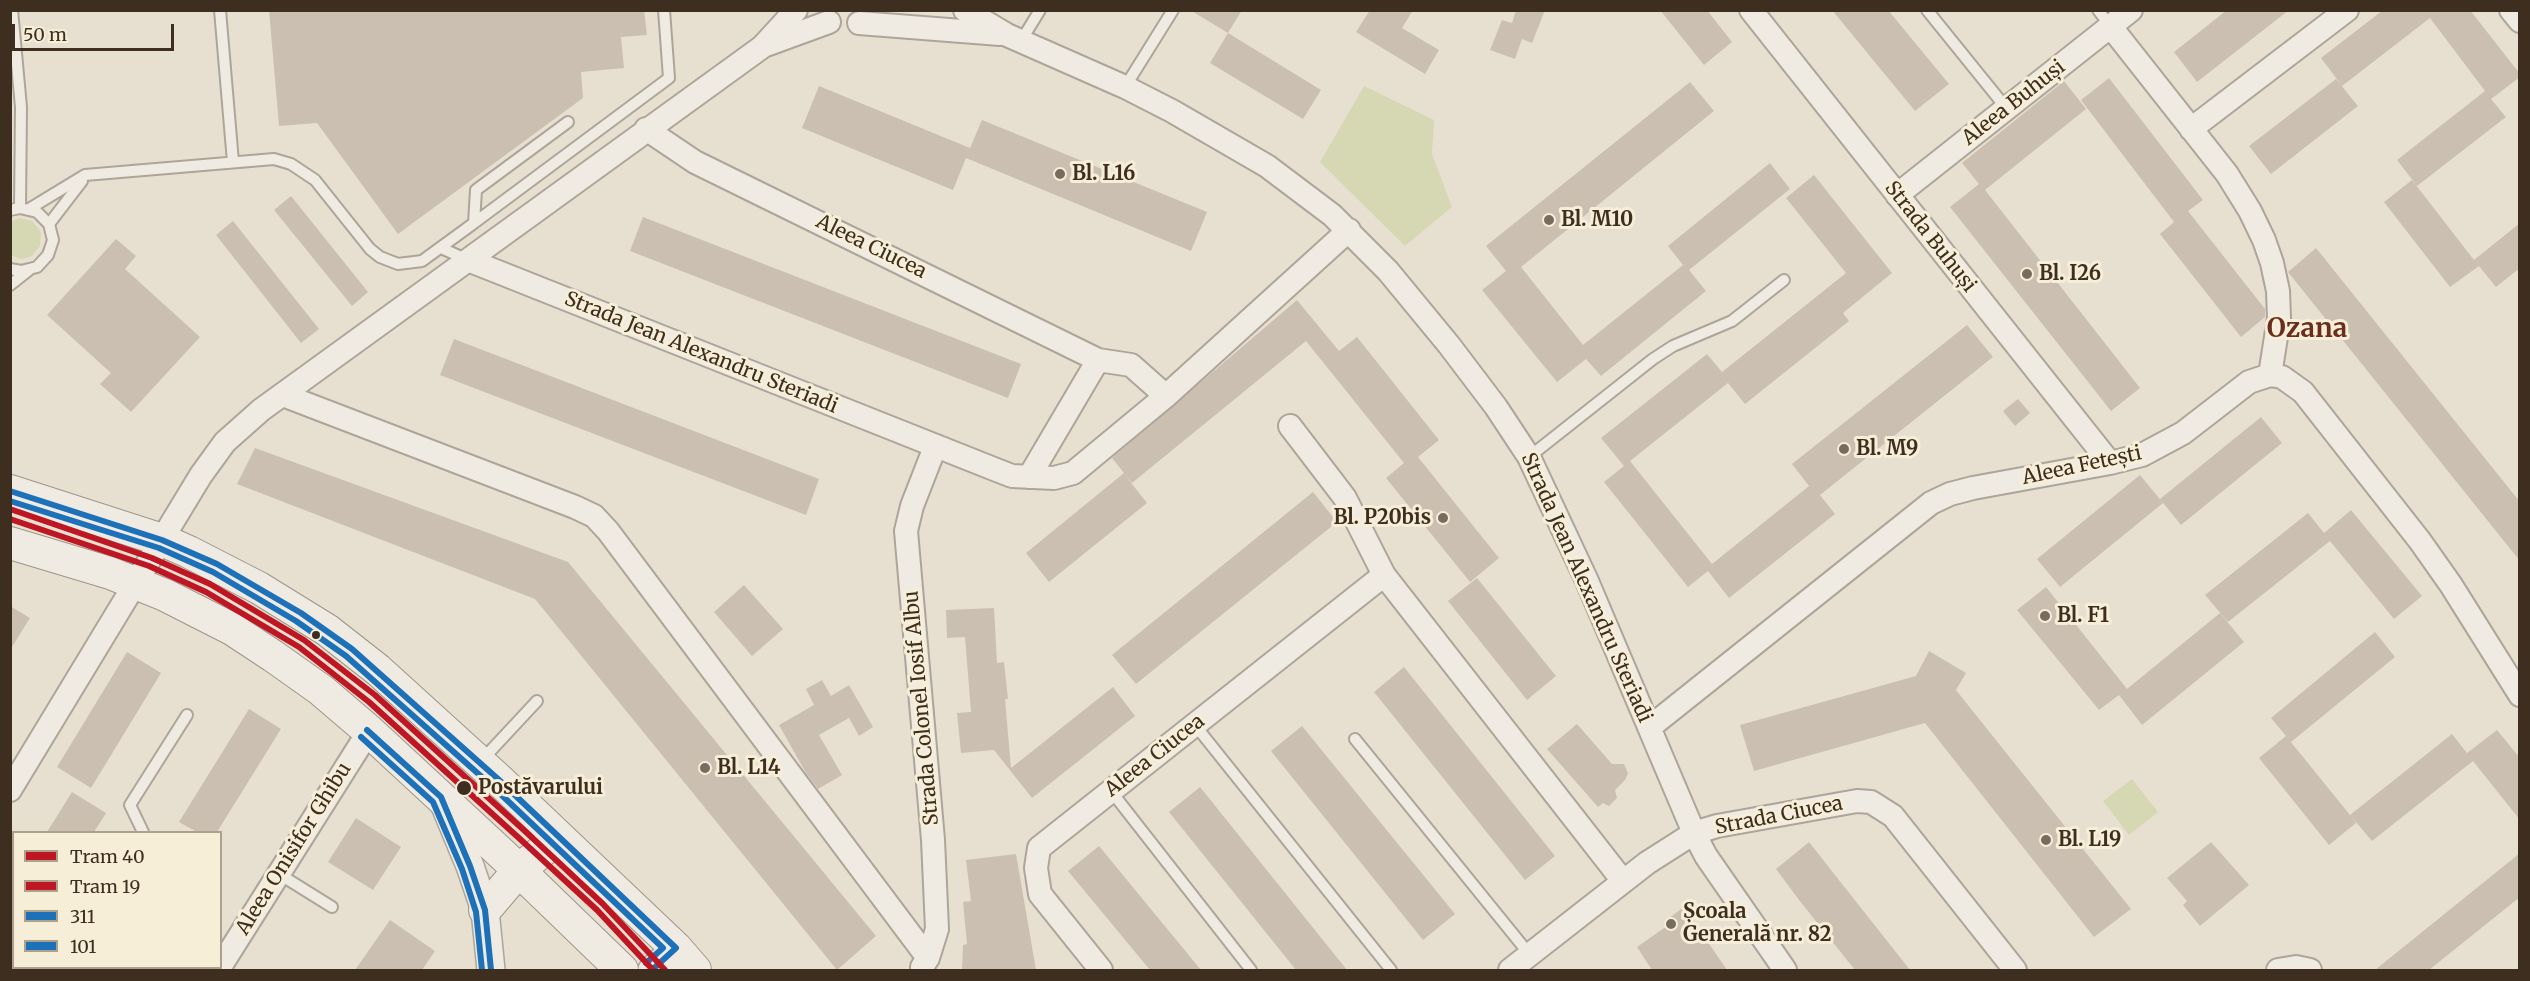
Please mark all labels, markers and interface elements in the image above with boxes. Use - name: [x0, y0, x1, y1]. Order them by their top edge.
- scale bar: [15, 12, 177, 50]
- text: 50 m: [23, 23, 67, 46]
- street label: Aleea Buhuși: [1958, 55, 2070, 151]
- place label: Bl. L16: [1072, 162, 1135, 186]
- marker: Bl. L16: [1053, 167, 1067, 181]
- street label: Strada Buhuși: [1879, 177, 1981, 297]
- place label: Bl. M10: [1561, 208, 1633, 232]
- street label: Aleea Ciucea: [812, 210, 930, 284]
- marker: Bl. M10: [1542, 213, 1556, 227]
- place label: Bl. I26: [2039, 262, 2101, 286]
- marker: Bl. I26: [2020, 267, 2034, 281]
- street label: Strada Jean Alexandru Steriadi: [561, 287, 841, 419]
- district label: Ozana: [2267, 314, 2347, 346]
- place label: Bl. M9: [1856, 437, 1918, 461]
- marker: Bl. M9: [1837, 442, 1851, 456]
- street label: Aleea Fetești: [2020, 442, 2144, 490]
- street label: Strada Jean Alexandru Steriadi: [1515, 449, 1657, 727]
- place label: Bl. P20bis: [1333, 506, 1431, 530]
- marker: Bl. P20bis: [1436, 511, 1450, 525]
- street label: Strada Colonel Iosif Albu: [900, 590, 944, 826]
- place label: Bl. F1: [2057, 604, 2109, 628]
- marker: Bl. F1: [2038, 609, 2052, 623]
- unlabelled marker: [310, 629, 322, 641]
- street label: Aleea Ciucea: [1100, 710, 1210, 802]
- place label: Bl. L14: [717, 756, 780, 780]
- street label: Aleea Onisifor Ghibu: [231, 758, 357, 940]
- marker: Bl. L14: [698, 761, 712, 775]
- place label: Postăvarului: [478, 776, 603, 800]
- marker: Postăvarului: [455, 779, 473, 797]
- street label: Strada Ciucea: [1713, 792, 1845, 840]
- place label: Bl. L19: [2058, 828, 2121, 852]
- legend: [12, 831, 222, 969]
- marker: Bl. L19: [2039, 833, 2053, 847]
- text: Tram 40: [70, 845, 145, 868]
- text: Tram 19: [70, 875, 140, 898]
- place label: Școala Generală nr. 82: [1683, 900, 1831, 947]
- text: 311: [70, 905, 95, 928]
- marker: Școala Generală nr. 82: [1664, 917, 1678, 931]
- text: 101: [70, 935, 96, 958]

